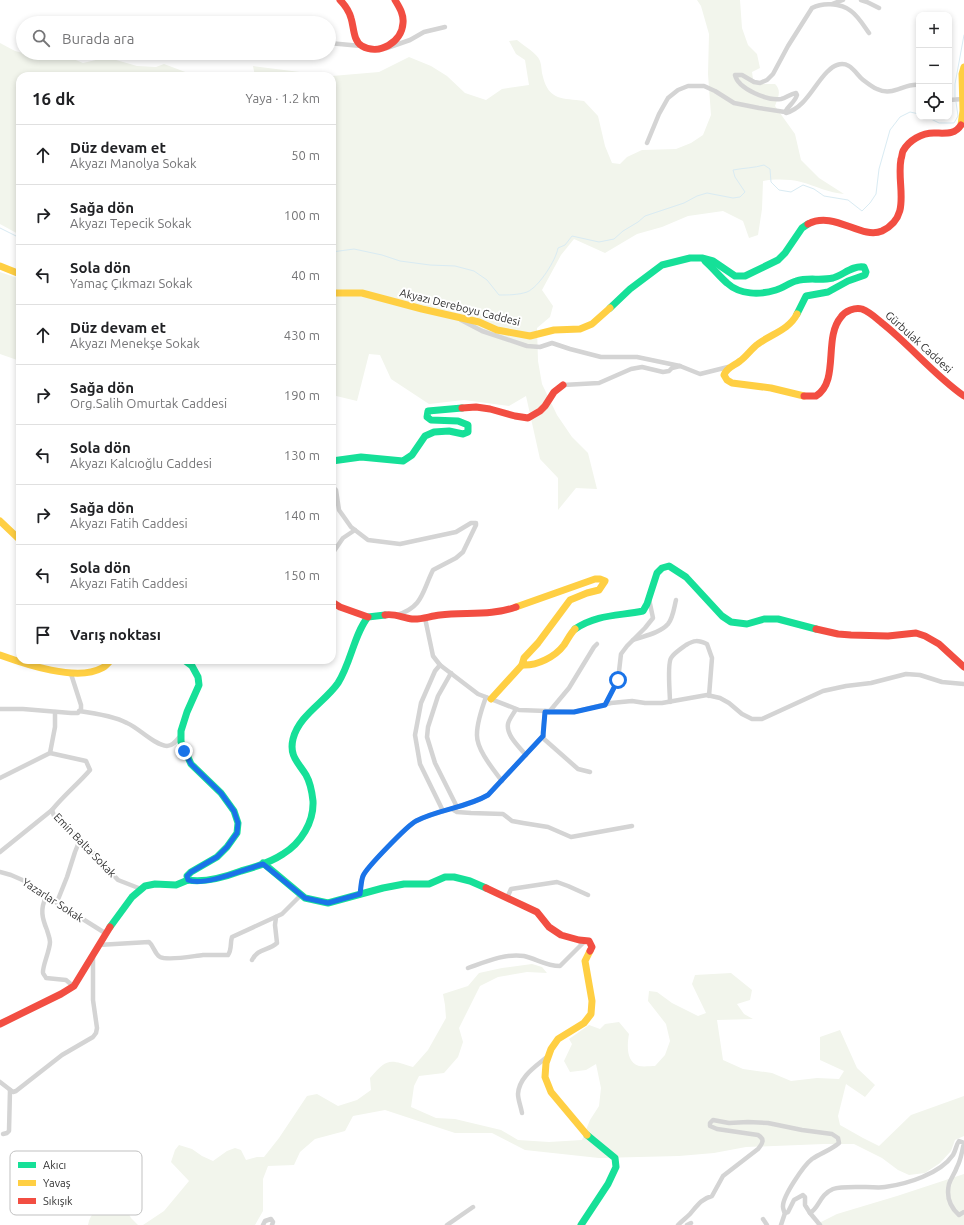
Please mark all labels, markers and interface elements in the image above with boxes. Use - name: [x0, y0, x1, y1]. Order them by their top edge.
- map controls: [916, 12, 952, 120]
- button: +: [916, 12, 952, 48]
- search box: [16, 16, 336, 60]
- icon: search: [30, 27, 52, 49]
- text: Burada ara: [62, 30, 134, 47]
- button: −: [916, 48, 952, 84]
- button: locate: [916, 84, 952, 120]
- text: 16 dk: [32, 89, 75, 108]
- text: Yaya · 1.2 km: [246, 91, 320, 105]
- text: Düz devam et: [70, 139, 166, 156]
- icon: ahead: [32, 144, 54, 166]
- text: 50 m: [291, 148, 320, 162]
- text: Akyazı Manolya Sokak: [70, 156, 197, 170]
- text: Sağa dön: [70, 199, 134, 216]
- icon: right: [32, 204, 54, 226]
- text: 100 m: [284, 208, 320, 222]
- text: Akyazı Tepecik Sokak: [70, 216, 192, 230]
- text: Sola dön: [70, 259, 131, 276]
- icon: left: [32, 264, 54, 286]
- text: 40 m: [291, 268, 320, 282]
- text: Yamaç Çıkmazı Sokak: [70, 276, 193, 290]
- street label: Akyazı Dereboyu Caddesi: [399, 286, 521, 328]
- street label: Gürbulak Caddesi: [883, 309, 955, 375]
- text: Düz devam et: [70, 319, 166, 336]
- icon: ahead: [32, 324, 54, 346]
- text: 430 m: [284, 328, 320, 342]
- text: Akyazı Menekşe Sokak: [70, 336, 200, 350]
- text: Sağa dön: [70, 379, 134, 396]
- icon: right: [32, 384, 54, 406]
- text: 190 m: [284, 388, 320, 402]
- text: Org.Salih Omurtak Caddesi: [70, 396, 227, 410]
- text: Sola dön: [70, 439, 131, 456]
- icon: left: [32, 444, 54, 466]
- text: 130 m: [284, 448, 320, 462]
- text: Akyazı Kalcıoğlu Caddesi: [70, 456, 212, 470]
- text: Sağa dön: [70, 499, 134, 516]
- icon: right: [32, 504, 54, 526]
- text: 140 m: [284, 508, 320, 522]
- text: Akyazı Fatih Caddesi: [70, 516, 188, 530]
- text: Sola dön: [70, 559, 131, 576]
- icon: left: [32, 564, 54, 586]
- text: 150 m: [284, 568, 320, 582]
- text: Akyazı Fatih Caddesi: [70, 576, 188, 590]
- icon: arrive: [32, 624, 54, 646]
- text: Varış noktası: [70, 626, 161, 643]
- route start: [609, 671, 627, 689]
- route end: [175, 742, 193, 760]
- street label: Emin Balta Sokak: [51, 811, 119, 880]
- street label: Yazarlar Sokak: [20, 876, 86, 925]
- legend: [10, 1151, 142, 1215]
- text: Akıcı: [43, 1159, 66, 1171]
- text: Yavaş: [43, 1177, 71, 1189]
- text: Sıkışık: [43, 1195, 73, 1207]

